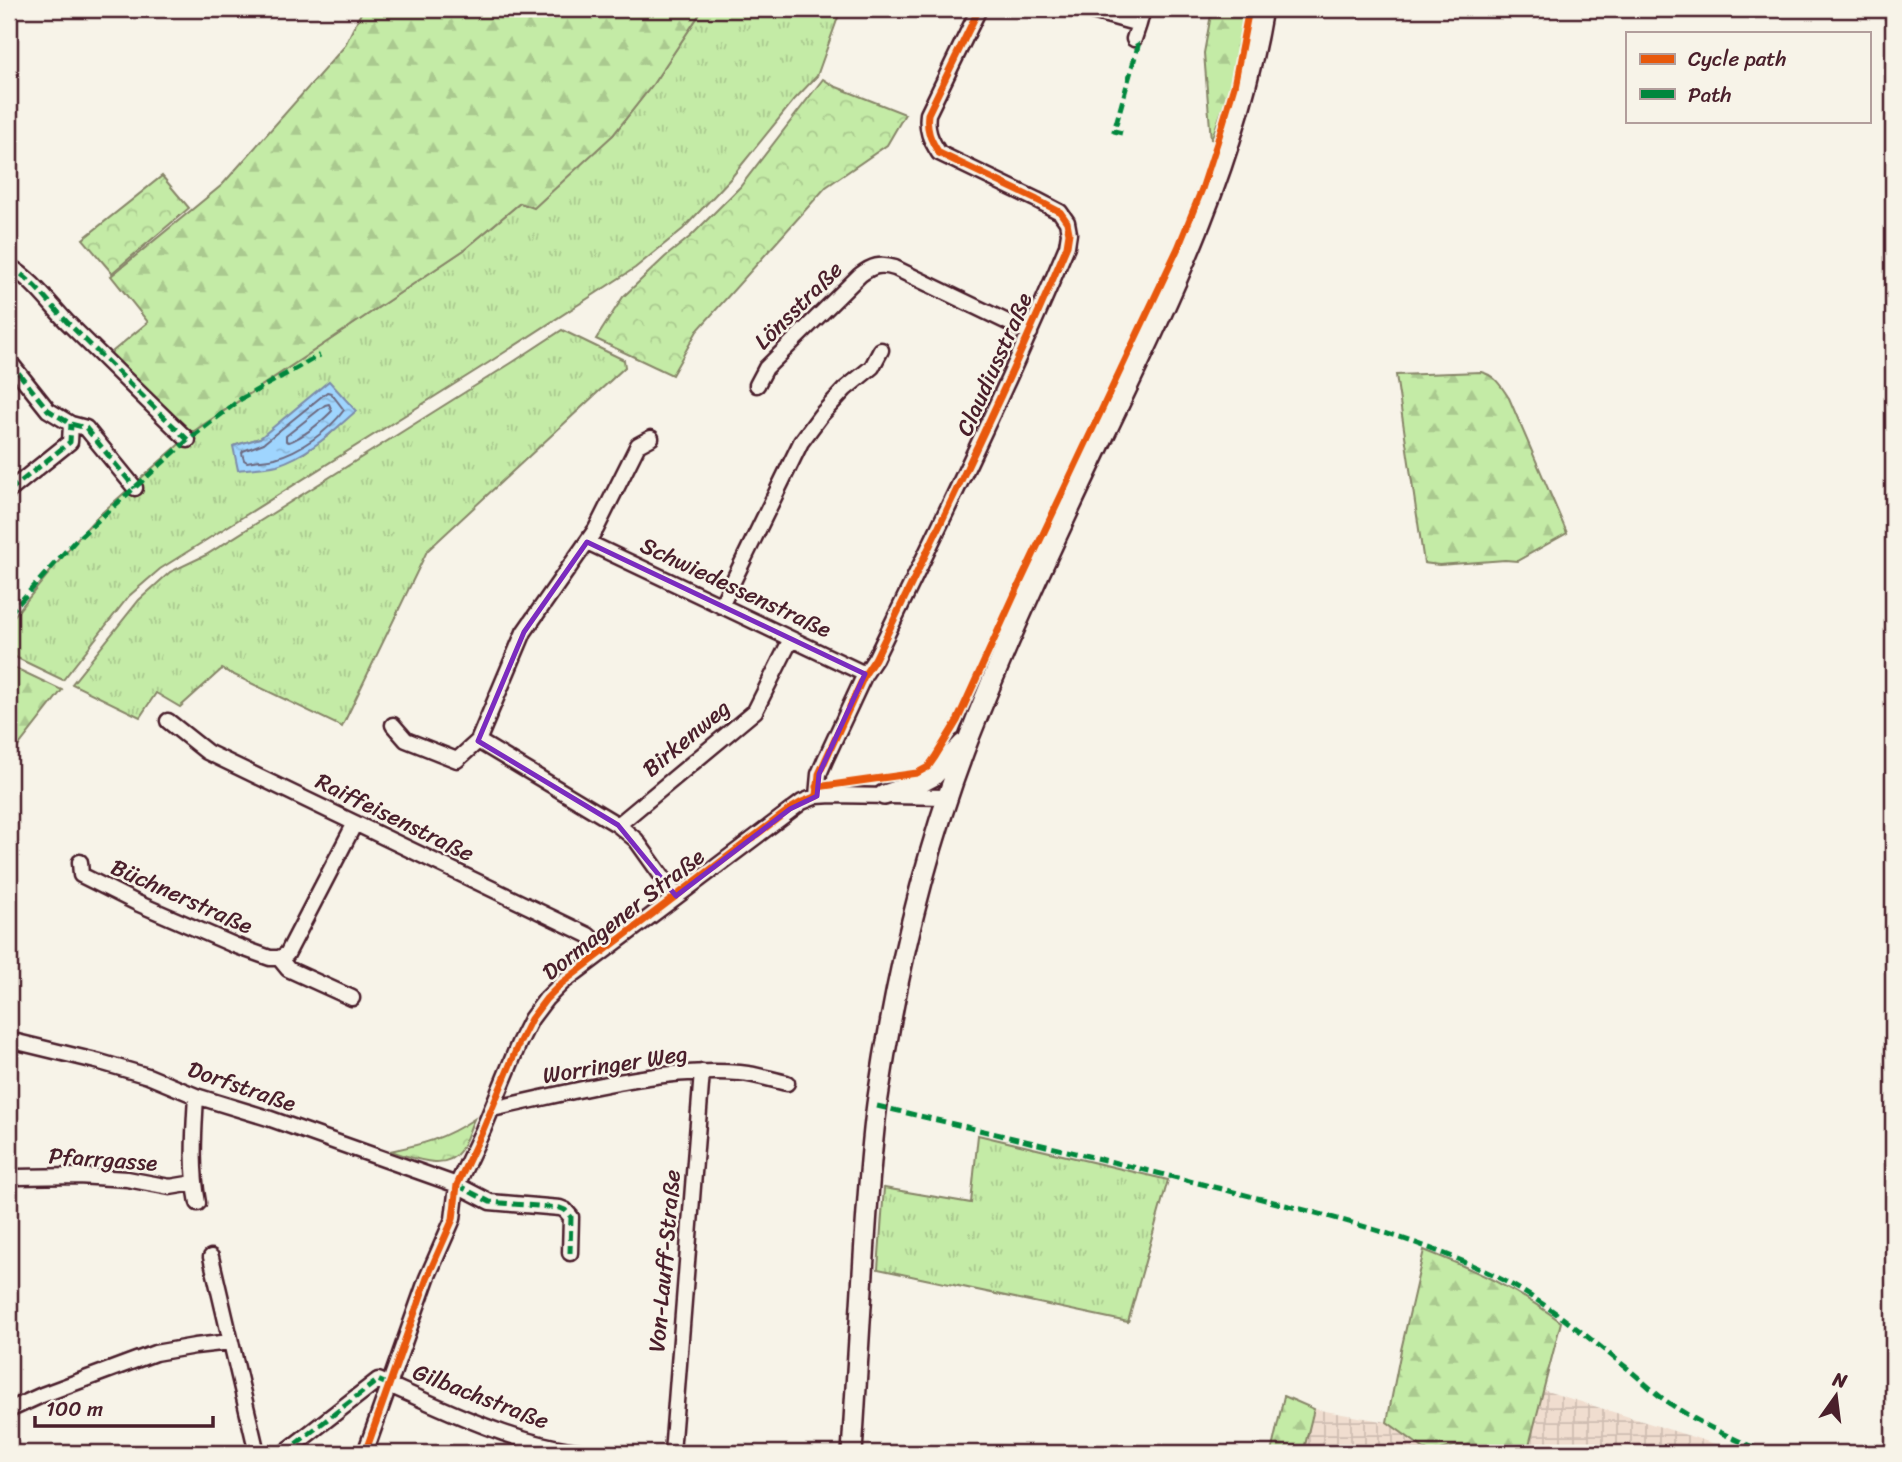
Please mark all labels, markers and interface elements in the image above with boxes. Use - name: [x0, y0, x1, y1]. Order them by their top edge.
- legend: [1626, 32, 1870, 122]
- text: Cycle path: [1688, 40, 1787, 78]
- text: Path: [1688, 76, 1731, 114]
- street label: Lönsstraße: [744, 251, 853, 360]
- street label: Claudiusstraße: [944, 286, 1044, 443]
- street label: Schwiedessenstraße: [633, 525, 838, 650]
- street label: Birkenweg: [633, 689, 740, 788]
- street label: Raiffeisenstraße: [308, 761, 481, 874]
- street label: Dormagener Straße: [533, 837, 714, 992]
- street label: Büchnerstraße: [104, 847, 260, 946]
- street label: Worringer Weg: [540, 1033, 691, 1096]
- street label: Dorfstraße: [182, 1049, 302, 1124]
- street label: Pfarrgasse: [47, 1135, 159, 1184]
- street label: Von-Lauff-Straße: [636, 1168, 693, 1354]
- street label: Gilbachstraße: [407, 1352, 555, 1441]
- north arrow: [1800, 1360, 1870, 1430]
- text: N: [1829, 1362, 1851, 1398]
- scale bar: [35, 1385, 214, 1429]
- text: 100 m: [46, 1390, 103, 1428]

